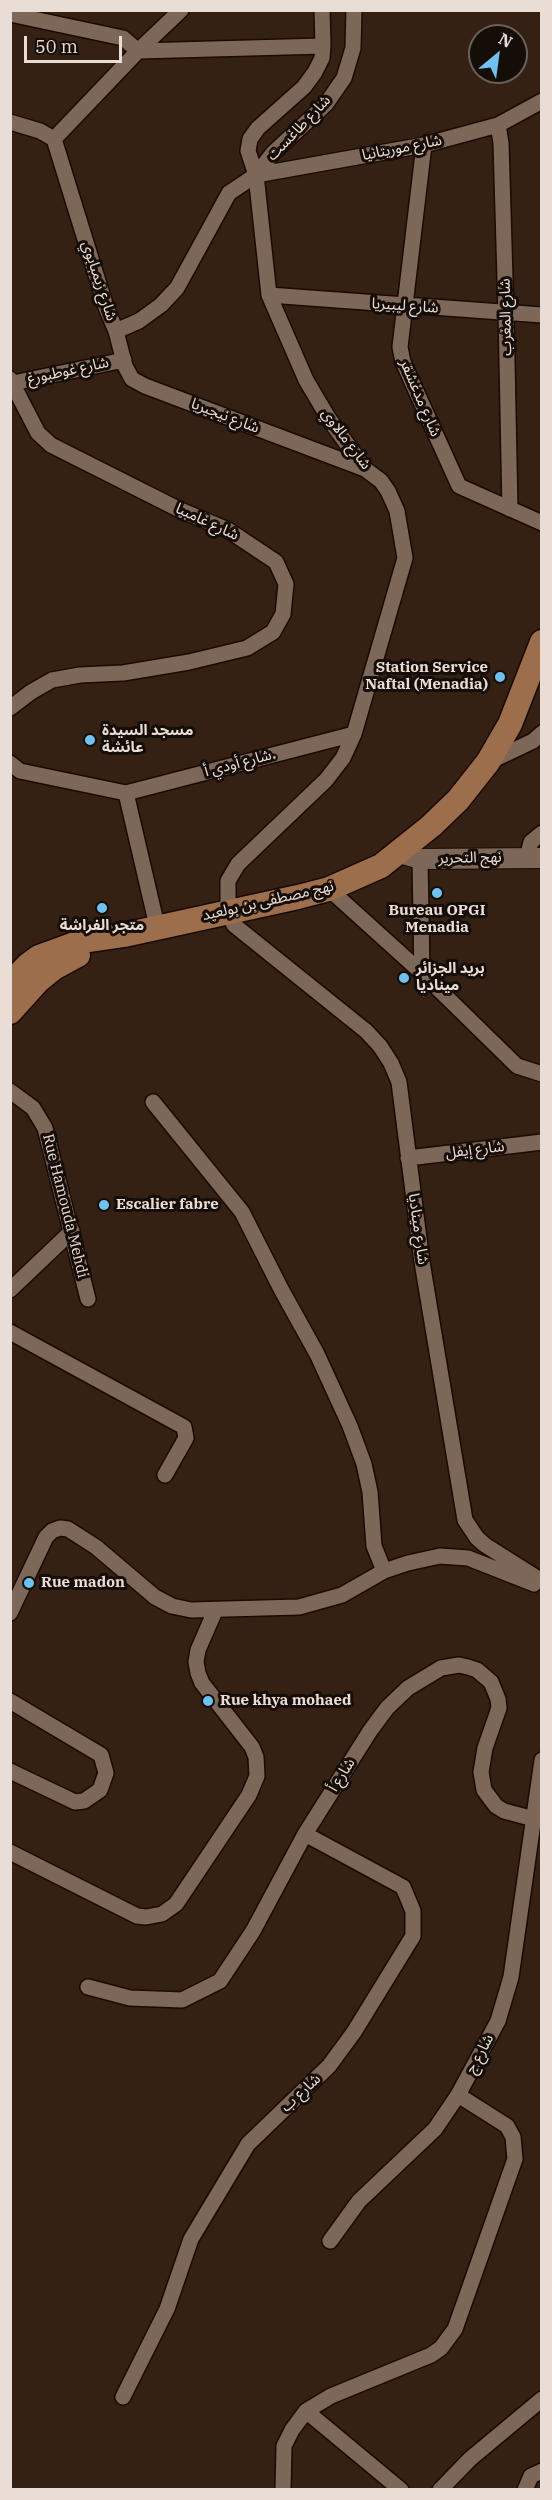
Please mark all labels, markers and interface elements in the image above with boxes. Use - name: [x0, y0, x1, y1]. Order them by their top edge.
- scale bar: [27, 24, 124, 62]
- north arrow: [468, 24, 528, 84]
- text: N: [495, 28, 516, 52]
- text: 50 m: [35, 35, 78, 58]
- street label: شارع طاغست: [263, 92, 335, 164]
- street label: شارع موريتانيا: [360, 131, 444, 165]
- street label: شارع زيمبابوي: [78, 239, 120, 323]
- street label: شارع المغرب: [496, 278, 516, 356]
- street label: شارع ليبيريا: [371, 295, 439, 317]
- street label: شارع غوطبورغ: [26, 354, 110, 388]
- street label: شارع مدغشقر: [396, 357, 444, 439]
- street label: شارع نيجيريا: [188, 395, 262, 437]
- street label: شارع مالاوي: [317, 405, 375, 473]
- street label: شارع غامبيا: [173, 500, 241, 544]
- place label: Station Service Naftal (Menadia): [365, 659, 488, 694]
- marker: Station Service Naftal (Menadia): [493, 670, 507, 684]
- place label: مسجد السيدة عائشة: [102, 722, 193, 757]
- marker: مسجد السيدة عائشة: [83, 733, 97, 747]
- street label: شارع أودي أ.: [203, 745, 277, 781]
- street label: نهج التحرير: [438, 848, 502, 868]
- street label: نهج مصطفى بن بولعيد: [200, 877, 336, 925]
- marker: Bureau OPGI Menadia: [430, 886, 444, 900]
- marker: متجر الفراشة: [95, 901, 109, 915]
- place label: Bureau OPGI Menadia: [389, 902, 485, 937]
- place label: متجر الفراشة: [60, 917, 144, 935]
- place label: بريد الجزائر ميناديا: [416, 960, 485, 995]
- marker: بريد الجزائر ميناديا: [397, 971, 411, 985]
- street label: Rue Hamouda Mehdi: [38, 1132, 92, 1280]
- street label: شارع إيفل: [445, 1137, 505, 1163]
- street label: شارع ميناديا: [404, 1192, 432, 1266]
- place label: Escalier fabre: [116, 1196, 219, 1214]
- marker: Escalier fabre: [97, 1198, 111, 1212]
- place label: Rue madon: [41, 1574, 125, 1592]
- marker: Rue madon: [22, 1576, 36, 1590]
- place label: Rue khya mohaed: [220, 1692, 351, 1710]
- marker: Rue khya mohaed: [201, 1694, 215, 1708]
- street label: شارع أ: [325, 1755, 359, 1795]
- street label: شارع ج: [462, 2031, 498, 2077]
- street label: شارع ب: [277, 2070, 325, 2116]

